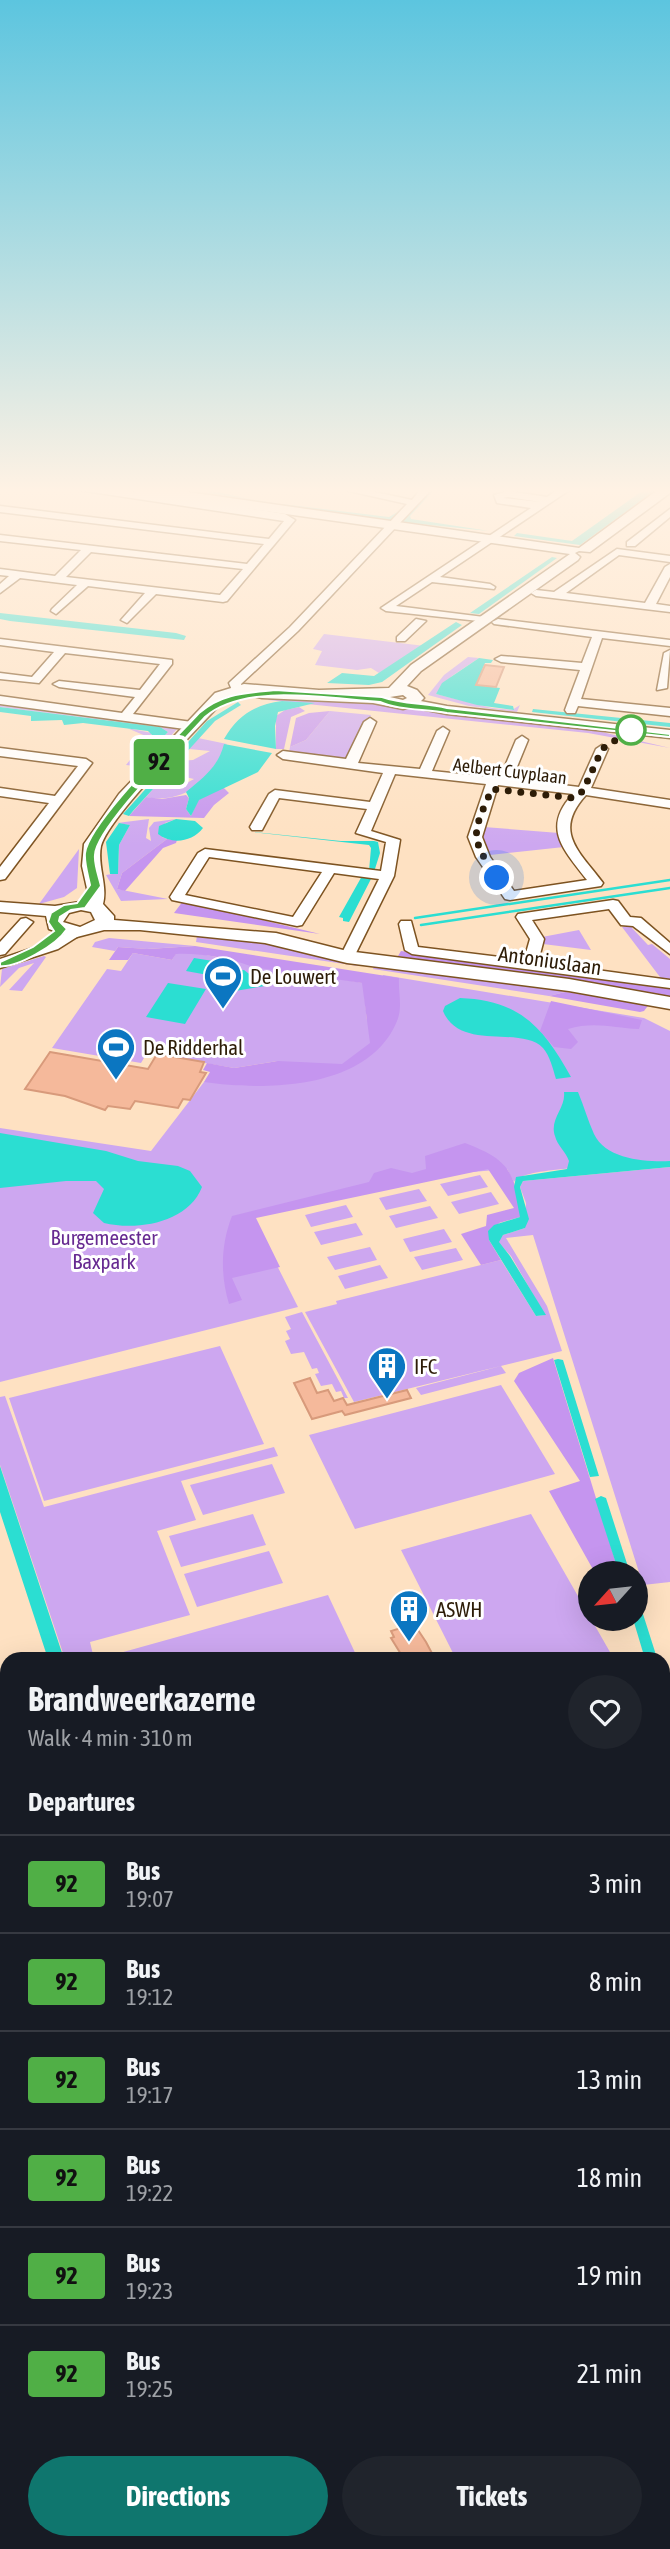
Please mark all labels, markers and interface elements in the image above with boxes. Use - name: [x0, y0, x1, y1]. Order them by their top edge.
- unlabelled marker: [616, 715, 646, 745]
- line badge: 92: [128, 739, 190, 785]
- text: 92: [148, 748, 170, 775]
- street label: Aelbert Cuyplaan: [452, 754, 568, 788]
- your location: [479, 860, 514, 895]
- street label: Antoniuslaan: [497, 941, 603, 979]
- sports icon: De Louwert: [202, 955, 244, 1010]
- place label: De Louwert: [250, 964, 336, 988]
- sports icon: De Ridderhal: [95, 1026, 137, 1081]
- place label: De Ridderhal: [143, 1035, 244, 1059]
- park label: Burgemeester Baxpark: [51, 1225, 158, 1273]
- building icon: IFC: [366, 1345, 408, 1400]
- place label: IFC: [414, 1354, 438, 1378]
- north arrow: [578, 1561, 648, 1631]
- map controls: [578, 1561, 648, 1631]
- building icon: ASWH: [388, 1588, 430, 1643]
- place label: ASWH: [436, 1597, 483, 1621]
- button: heart: [568, 1675, 642, 1749]
- text: Brandweerkazerne: [28, 1680, 256, 1718]
- text: Walk · 4 min · 310 m: [28, 1725, 192, 1751]
- text: Departures: [28, 1787, 135, 1817]
- text: Bus: [126, 1856, 160, 1886]
- text: 3 min: [589, 1869, 642, 1899]
- text: 92: [55, 1870, 78, 1897]
- text: 19:07: [126, 1886, 174, 1912]
- text: Bus: [126, 1954, 160, 1984]
- text: 8 min: [589, 1967, 642, 1997]
- text: 92: [55, 1968, 78, 1995]
- text: 19:12: [126, 1984, 173, 2010]
- text: Bus: [126, 2052, 160, 2082]
- text: 13 min: [577, 2065, 642, 2095]
- text: 92: [55, 2066, 78, 2093]
- text: 19:17: [126, 2082, 173, 2108]
- text: Bus: [126, 2150, 160, 2180]
- text: 18 min: [577, 2163, 642, 2193]
- text: 92: [55, 2164, 78, 2191]
- text: 19:22: [126, 2180, 173, 2206]
- text: Bus: [126, 2248, 160, 2278]
- text: 19 min: [577, 2261, 642, 2291]
- text: 92: [55, 2262, 78, 2289]
- text: 19:23: [126, 2278, 173, 2304]
- text: Bus: [126, 2346, 160, 2376]
- text: 21 min: [577, 2359, 642, 2389]
- text: 92: [55, 2360, 78, 2387]
- text: 19:25: [126, 2376, 173, 2402]
- button: Directions: [28, 2456, 328, 2536]
- button: Tickets: [342, 2456, 642, 2536]

